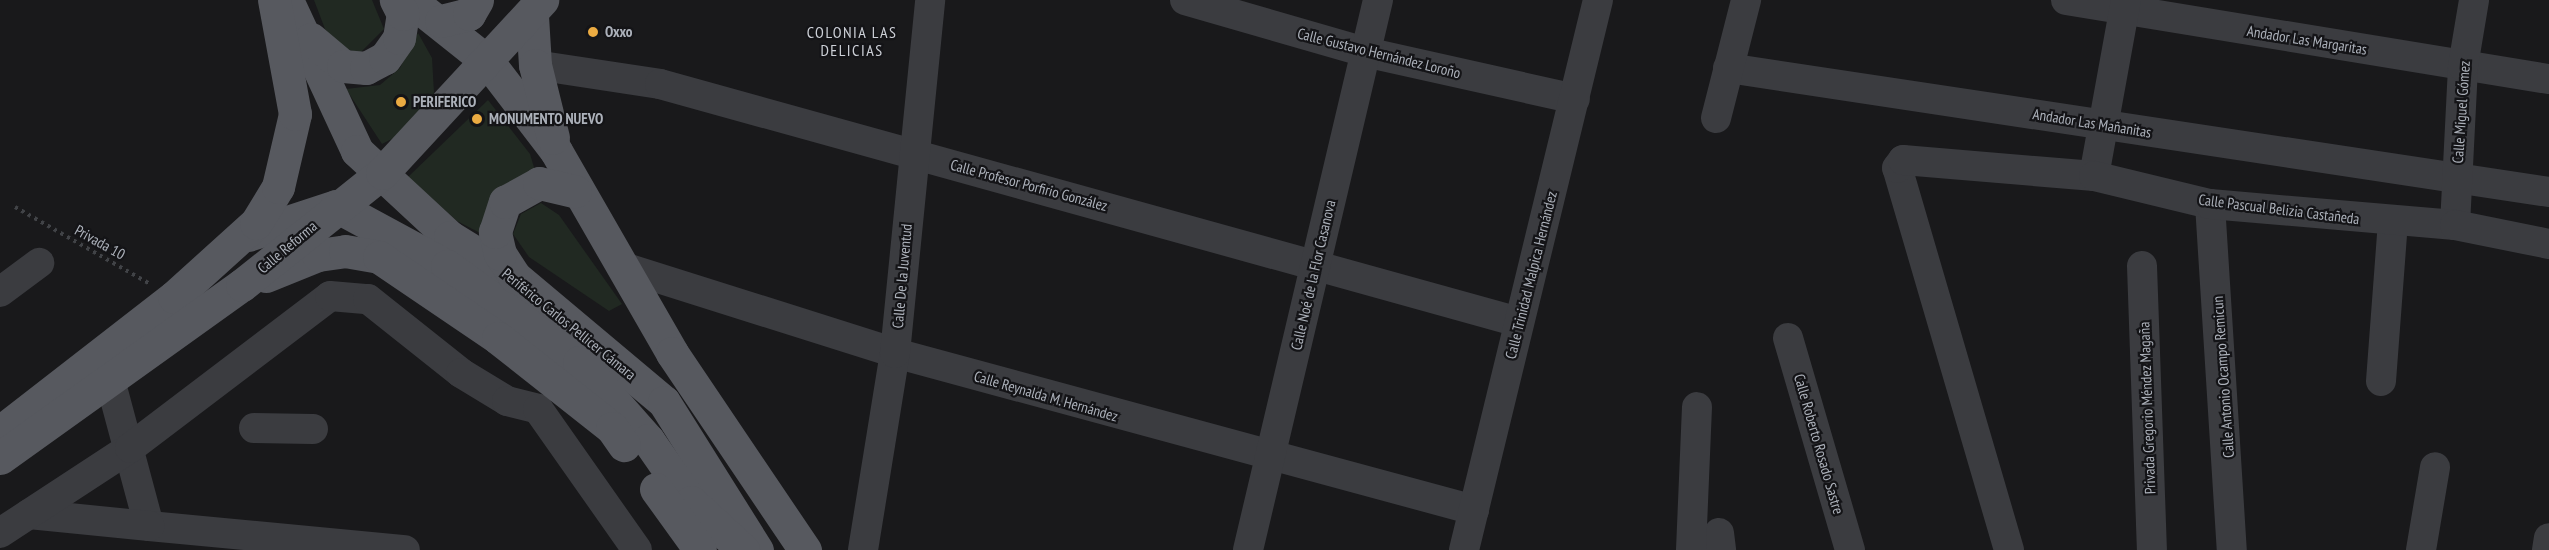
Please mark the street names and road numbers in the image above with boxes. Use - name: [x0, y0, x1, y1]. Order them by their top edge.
- street label: Andador Las Margaritas: [2246, 22, 2368, 58]
- street label: Calle Gustavo Hernández Loroño: [1295, 24, 1463, 82]
- street label: Calle Miguel Gómez: [2448, 60, 2474, 164]
- street label: Andador Las Mañanitas: [2031, 105, 2153, 141]
- street label: Calle Profesor Porfirio González: [948, 155, 1110, 215]
- street label: Calle Trinidad Malpica Hernández: [1501, 189, 1561, 361]
- street label: Calle Pascual Belizia Castañeda: [2198, 190, 2360, 228]
- street label: Calle Noé de la Flor Casanova: [1287, 198, 1339, 352]
- street label: Calle Reforma: [254, 217, 320, 277]
- street label: Privada 10: [72, 221, 128, 263]
- street label: Calle De la Juventud: [888, 223, 916, 329]
- street label: Periférico Carlos Pellicer Cámara: [498, 264, 640, 384]
- street label: Calle Antonio Ocampo Remicun: [2208, 295, 2238, 459]
- street label: Privada Gregorio Méndez Magaña: [2135, 321, 2159, 495]
- street label: Calle Reynalda M. Hernández: [971, 367, 1121, 425]
- street label: Calle Roberto Rosado Sastre: [1790, 372, 1848, 516]

